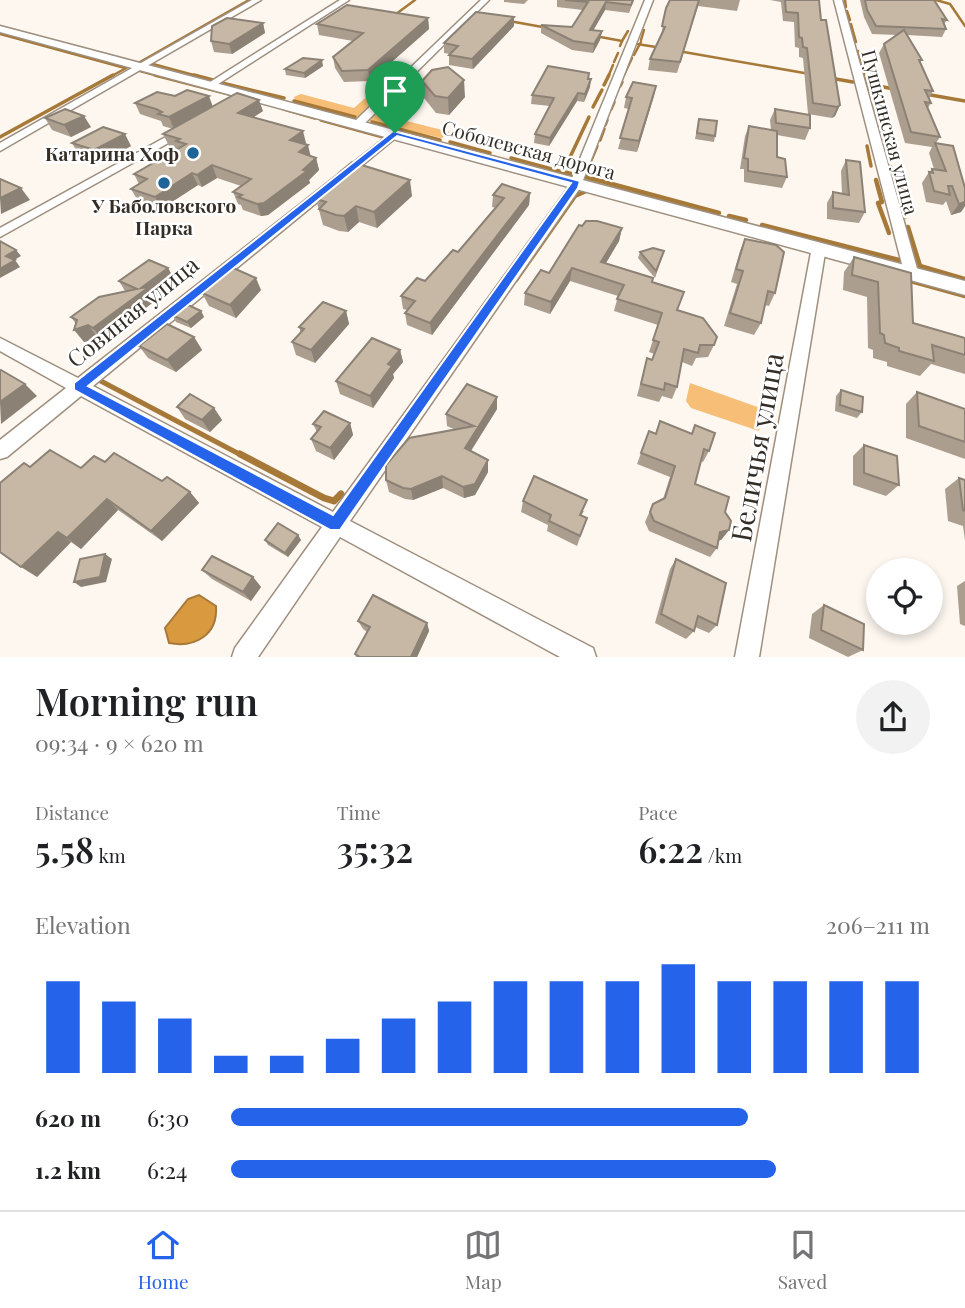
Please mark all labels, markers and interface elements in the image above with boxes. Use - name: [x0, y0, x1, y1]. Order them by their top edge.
- street label: Пушкинская улица: [856, 47, 926, 218]
- pin: [365, 61, 425, 133]
- icon: arrive: [376, 72, 414, 110]
- street label: Соболевская дорога: [439, 113, 619, 185]
- place label: Катарина Хоф: [45, 140, 179, 166]
- marker: Катарина Хоф: [185, 145, 201, 161]
- marker: У Баболовского Парка: [156, 175, 172, 191]
- place label: У Баболовского Парка: [91, 192, 237, 240]
- street label: Совиная улица: [60, 248, 205, 374]
- street label: Беличья улица: [721, 349, 791, 544]
- map controls: [866, 558, 943, 635]
- button: locate: [866, 558, 943, 635]
- text: Morning run: [35, 675, 258, 726]
- button: share: [856, 680, 930, 754]
- text: 09:34 · 9 × 620 m: [35, 727, 204, 758]
- text: Distance: [35, 799, 109, 825]
- text: Time: [337, 799, 381, 825]
- text: Pace: [638, 799, 678, 825]
- text: 5.58: [35, 825, 94, 872]
- text: 35:32: [337, 825, 413, 872]
- text: 6:22: [638, 825, 703, 872]
- text: km: [94, 842, 126, 868]
- text: /km: [703, 842, 742, 868]
- text: Elevation: [35, 909, 131, 940]
- text: 206–211 m: [826, 909, 930, 940]
- text: 620 m: [35, 1102, 101, 1133]
- text: 6:30: [147, 1102, 189, 1133]
- text: 1.2 km: [35, 1154, 101, 1185]
- text: 6:24: [147, 1154, 187, 1185]
- tab: Home: [138, 1226, 189, 1294]
- tab: Map: [464, 1226, 502, 1294]
- tab: Saved: [778, 1226, 827, 1294]

